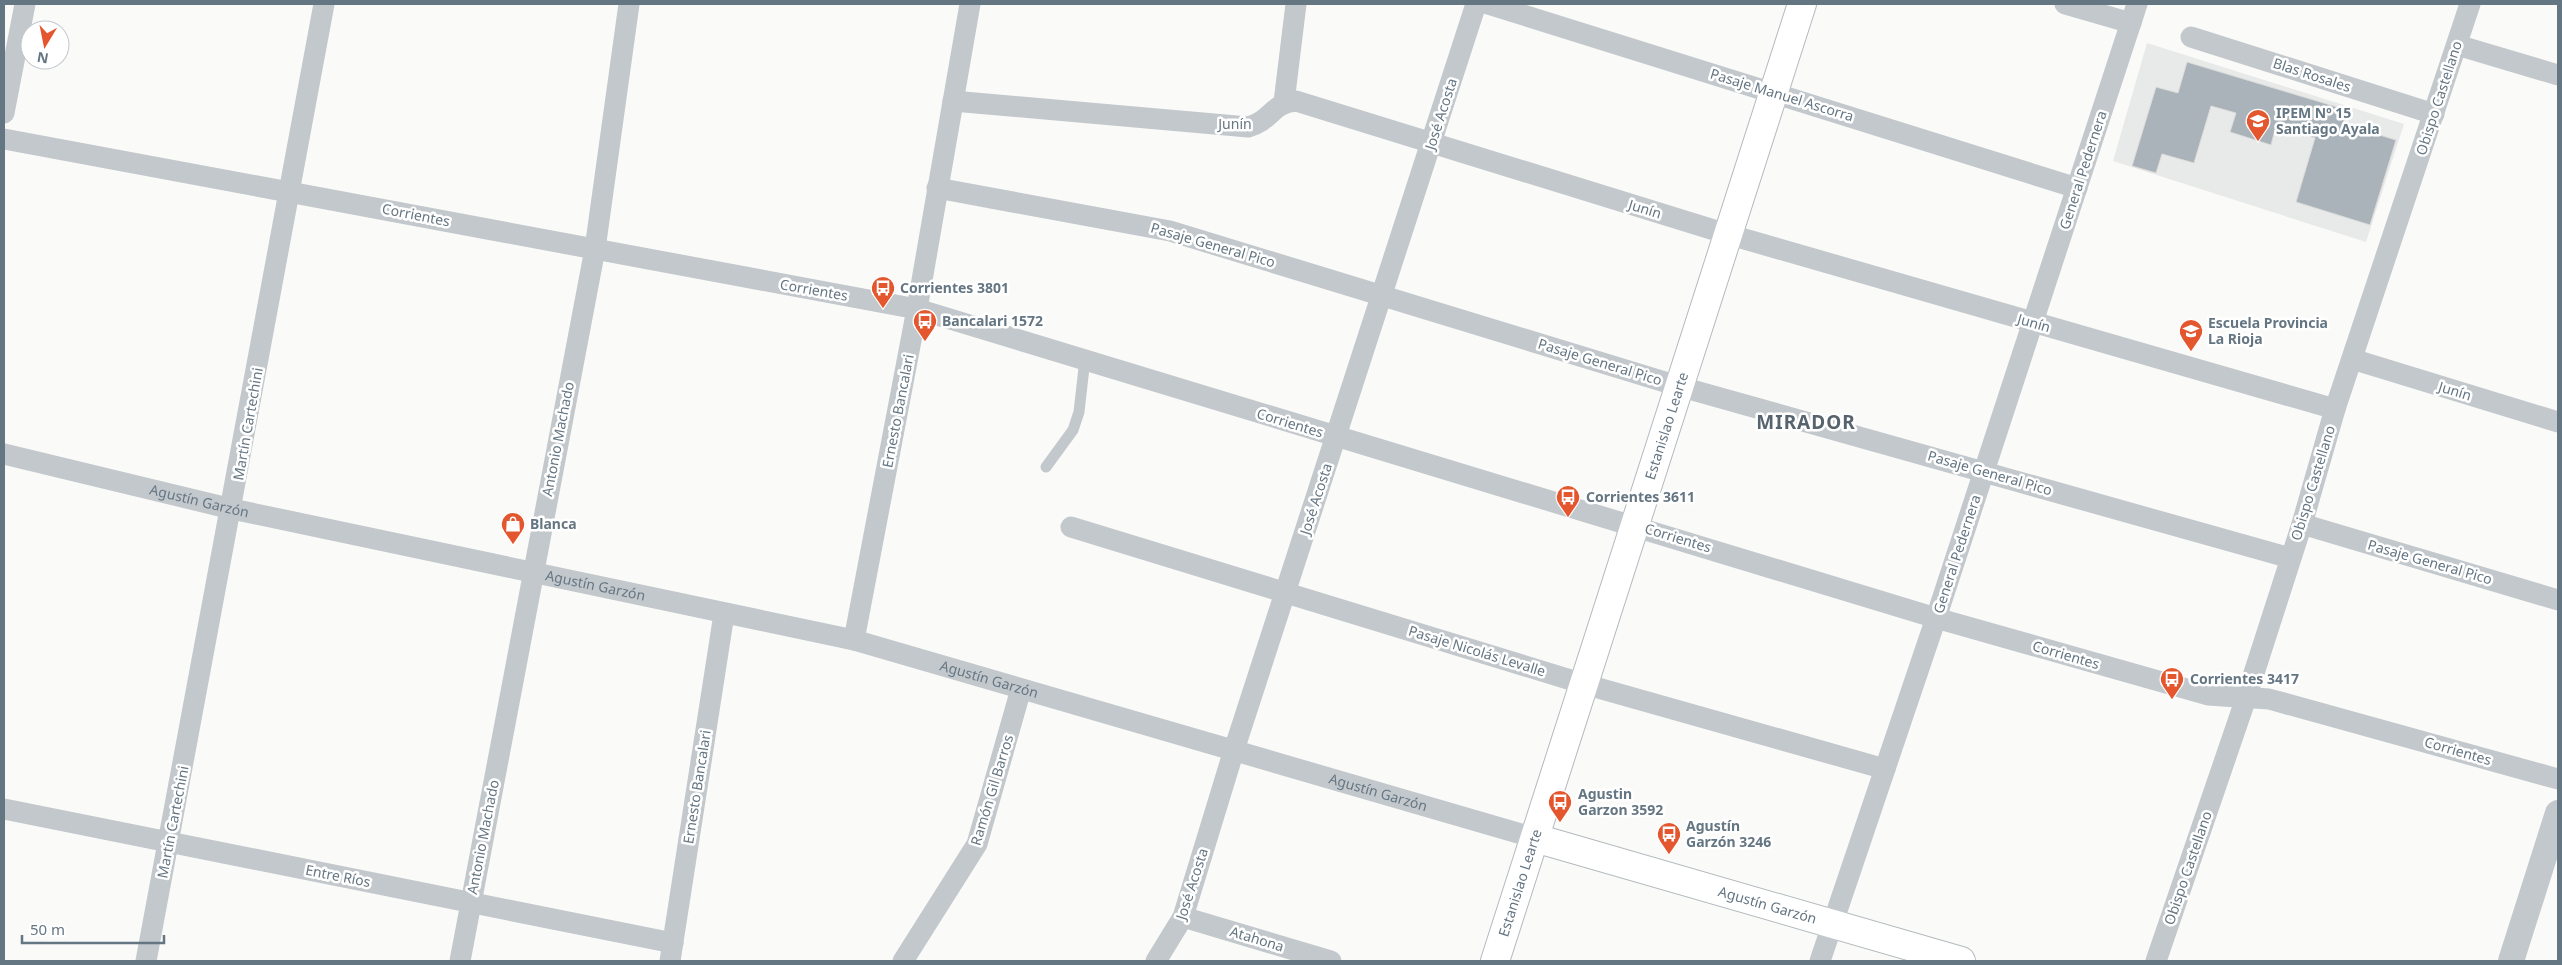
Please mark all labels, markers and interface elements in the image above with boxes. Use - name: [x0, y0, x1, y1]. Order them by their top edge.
- north arrow: [20, 20, 70, 70]
- street label: Obispo Castellano: [2411, 38, 2466, 157]
- text: N: [35, 48, 50, 69]
- street label: Blas Rosales: [2271, 53, 2354, 96]
- street label: Pasaje Manuel Ascorra: [1708, 64, 1856, 125]
- street label: José Acosta: [1419, 76, 1461, 154]
- place label: IPEM Nº 15 Santiago Ayala: [2276, 103, 2380, 138]
- street label: General Pedernera: [2054, 108, 2111, 232]
- school or university icon: IPEM Nº 15 Santiago Ayala: [2245, 108, 2271, 142]
- street label: Junín: [1216, 114, 1252, 133]
- street label: Junín: [1624, 194, 1664, 222]
- street label: Corrientes: [381, 199, 452, 230]
- street label: Pasaje General Pico: [1149, 218, 1278, 271]
- street label: Corrientes: [779, 274, 850, 305]
- bus stop icon: Corrientes 3801: [870, 275, 896, 309]
- place label: Corrientes 3801: [900, 278, 1009, 297]
- bus stop icon: Bancalari 1572: [912, 308, 938, 342]
- street label: Junín: [2014, 308, 2053, 336]
- place label: Bancalari 1572: [942, 311, 1043, 330]
- place label: Escuela Provincia La Rioja: [2208, 313, 2328, 348]
- school or university icon: Escuela Provincia La Rioja: [2178, 318, 2204, 352]
- street label: Pasaje General Pico: [1536, 334, 1664, 389]
- street label: Ernesto Bancalari: [877, 353, 918, 469]
- street label: Martín Cartechini: [228, 366, 267, 482]
- street label: Estanislao Learte: [1640, 369, 1692, 482]
- street label: Junín: [2434, 376, 2474, 404]
- street label: Antonio Machado: [537, 380, 578, 498]
- street label: Corrientes: [1255, 403, 1326, 442]
- district label: MIRADOR: [1756, 409, 1856, 435]
- street label: Obispo Castellano: [2286, 423, 2339, 543]
- street label: Pasaje General Pico: [1926, 446, 2055, 499]
- street label: José Acosta: [1294, 461, 1336, 539]
- street label: Agustín Garzón: [148, 480, 251, 521]
- bus stop icon: Corrientes 3611: [1555, 484, 1581, 518]
- place label: Corrientes 3611: [1586, 487, 1695, 506]
- street label: General Pedernera: [1928, 492, 1985, 616]
- shop icon: Blanca: [500, 511, 526, 545]
- place label: Blanca: [530, 514, 577, 533]
- street label: Corrientes: [1643, 518, 1714, 557]
- street label: Pasaje General Pico: [2366, 535, 2495, 588]
- street label: Agustín Garzón: [544, 565, 647, 605]
- street label: Pasaje Nicolás Levalle: [1406, 621, 1548, 680]
- street label: Corrientes: [2030, 636, 2102, 673]
- street label: Agustín Garzón: [938, 656, 1041, 702]
- bus stop icon: Corrientes 3417: [2159, 666, 2185, 700]
- place label: Corrientes 3417: [2190, 669, 2299, 688]
- street label: Ernesto Bancalari: [678, 729, 715, 845]
- street label: Ramón Gil Barros: [966, 732, 1017, 848]
- street label: Corrientes: [2422, 732, 2494, 769]
- street label: Martín Cartechini: [152, 764, 193, 880]
- street label: Agustín Garzón: [1327, 769, 1430, 815]
- street label: Antonio Machado: [462, 778, 503, 896]
- place label: Agustin Garzon 3592: [1578, 784, 1663, 819]
- bus stop icon: Agustin Garzon 3592: [1547, 789, 1573, 823]
- street label: Obispo Castellano: [2159, 808, 2216, 927]
- place label: Agustín Garzón 3246: [1686, 816, 1771, 851]
- bus stop icon: Agustín Garzón 3246: [1656, 821, 1682, 855]
- street label: Estanislao Learte: [1493, 826, 1546, 939]
- street label: José Acosta: [1170, 846, 1212, 924]
- street label: Entre Ríos: [304, 860, 373, 891]
- street label: Agustín Garzón: [1716, 881, 1819, 928]
- scale bar: [22, 912, 165, 944]
- text: 50 m: [30, 919, 65, 939]
- street label: Atahona: [1228, 921, 1286, 956]

